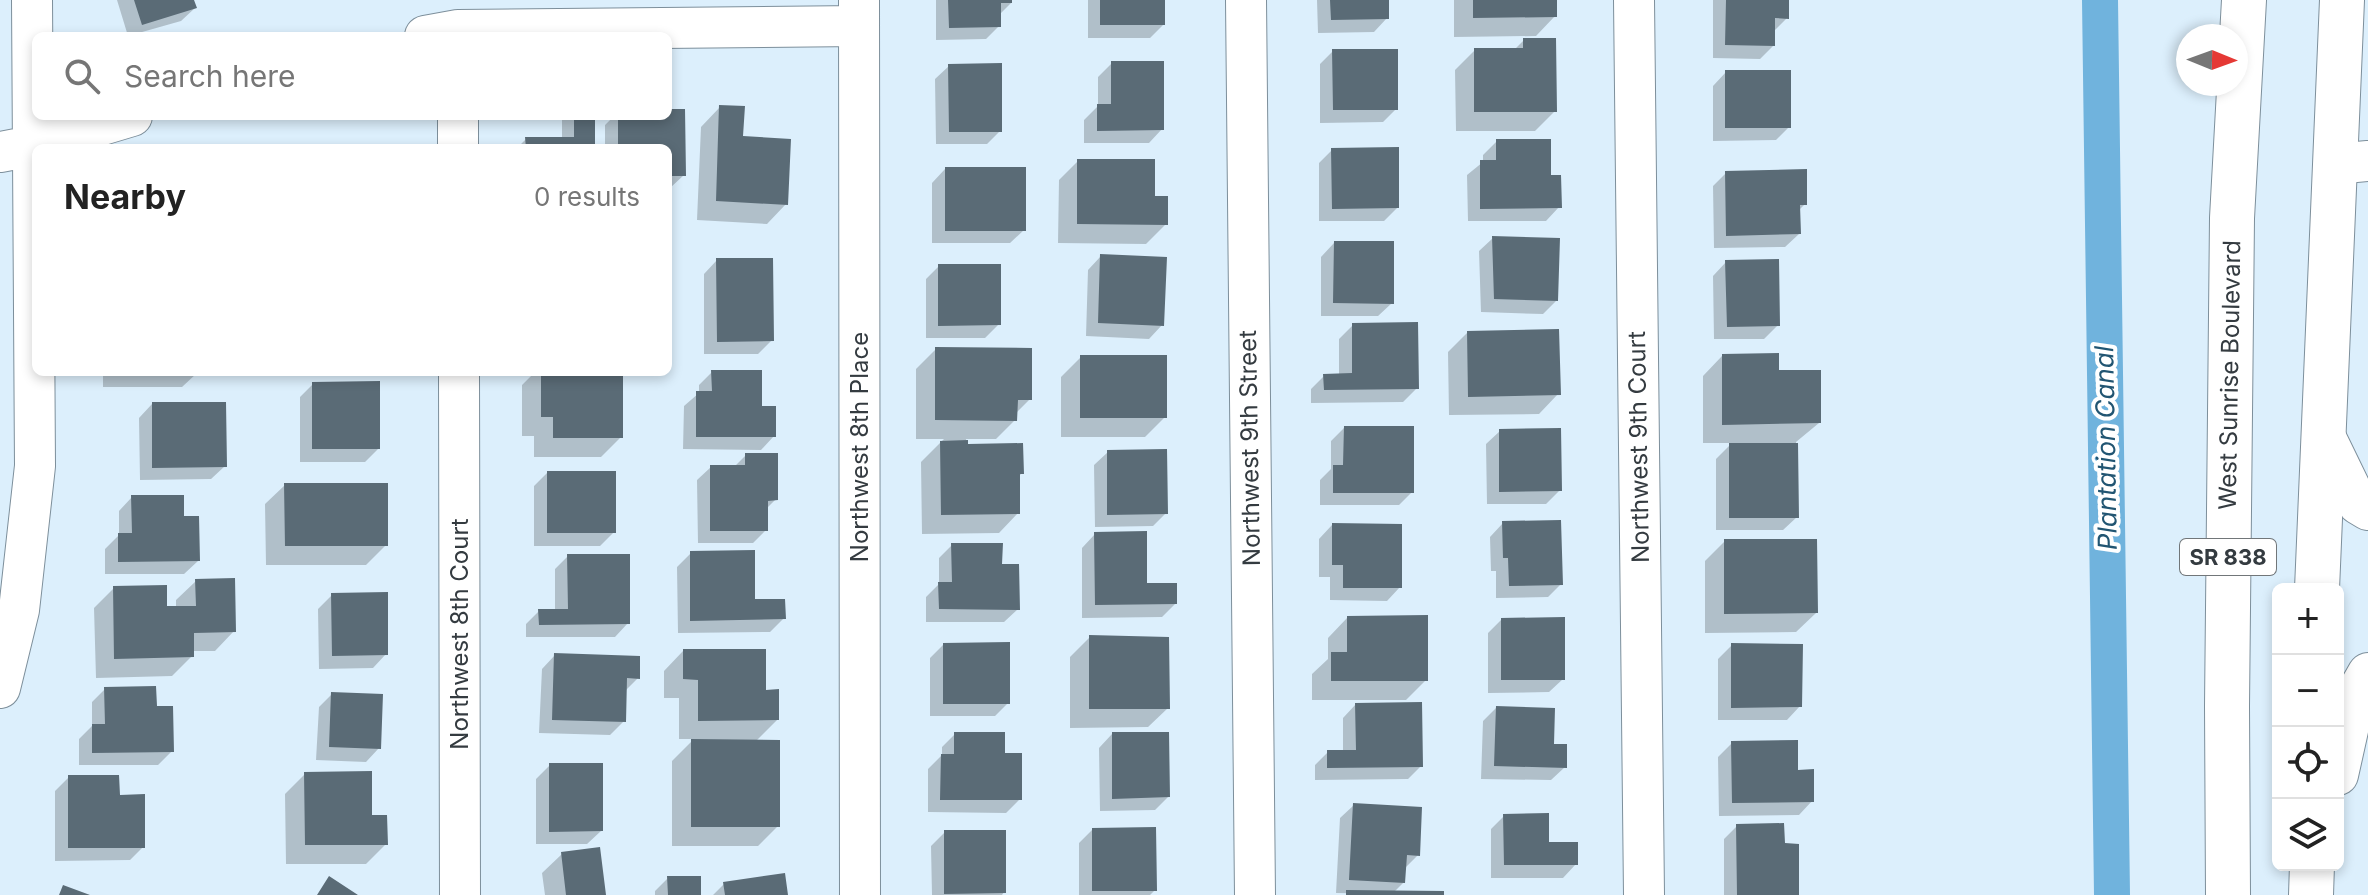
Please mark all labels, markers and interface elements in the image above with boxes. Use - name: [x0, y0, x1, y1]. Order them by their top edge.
- north arrow: [2176, 24, 2248, 96]
- search box: [32, 32, 672, 120]
- icon: search: [60, 54, 104, 98]
- text: Search here: [124, 58, 296, 94]
- text: Nearby: [64, 176, 186, 217]
- text: 0 results: [534, 181, 640, 212]
- street label: West Sunrise Boulevard: [2213, 240, 2246, 510]
- street label: Northwest 9th Street: [1233, 330, 1266, 566]
- street label: Northwest 9th Court: [1622, 331, 1655, 563]
- street label: Northwest 8th Place: [845, 332, 874, 562]
- water label: Plantation Canal: [2088, 345, 2123, 550]
- street label: Northwest 8th Court: [445, 518, 474, 750]
- road number: SR 838: [2180, 539, 2276, 575]
- map controls: [2272, 583, 2344, 871]
- button: +: [2272, 583, 2344, 655]
- button: −: [2272, 655, 2344, 727]
- button: locate: [2272, 727, 2344, 799]
- button: layers: [2272, 799, 2344, 871]

